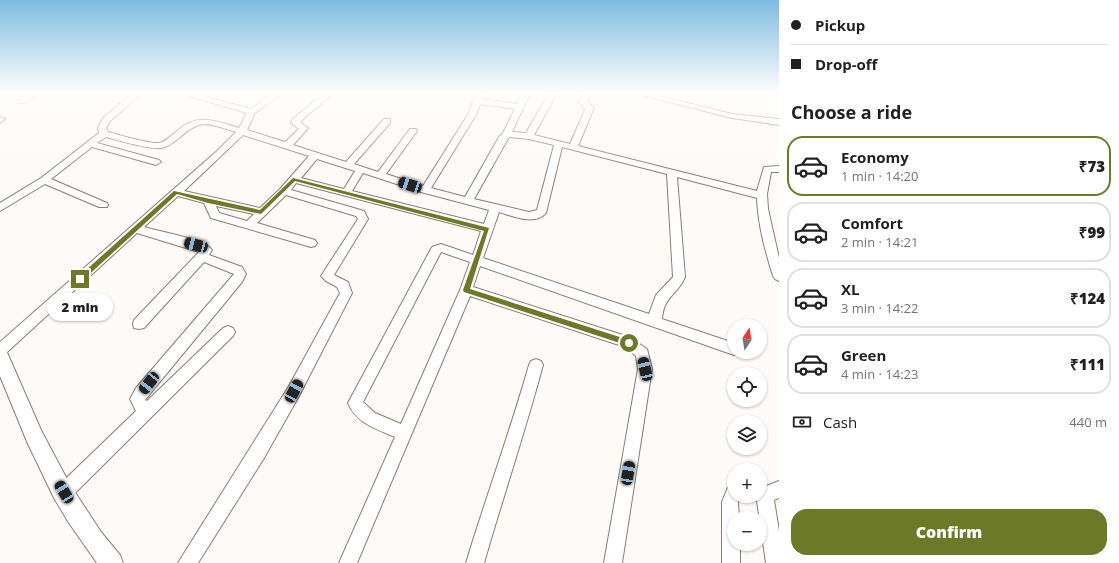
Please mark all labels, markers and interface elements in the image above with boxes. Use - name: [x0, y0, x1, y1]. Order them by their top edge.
- text: Pickup: [815, 15, 865, 35]
- text: Drop-off: [815, 54, 877, 74]
- text: Choose a ride: [791, 100, 912, 124]
- text: Economy: [841, 147, 909, 167]
- icon: car: [793, 148, 829, 184]
- text: ₹73: [1079, 156, 1105, 176]
- text: 1 min · 14:20: [841, 167, 918, 185]
- car: [397, 176, 423, 194]
- text: Comfort: [841, 213, 903, 233]
- icon: car: [793, 214, 829, 250]
- text: ₹99: [1079, 222, 1105, 242]
- text: 2 min · 14:21: [841, 233, 918, 251]
- car: [183, 236, 209, 254]
- route end: [71, 270, 89, 288]
- text: XL: [841, 279, 859, 299]
- icon: car: [793, 280, 829, 316]
- text: ₹124: [1070, 288, 1105, 308]
- callout: 2 min: [47, 293, 113, 321]
- text: 2 min: [62, 298, 98, 316]
- text: 3 min · 14:22: [841, 299, 918, 317]
- north arrow: [727, 319, 767, 359]
- map controls: [727, 319, 767, 551]
- route start: [620, 334, 638, 352]
- text: Green: [841, 345, 886, 365]
- icon: car: [793, 346, 829, 382]
- text: ₹111: [1070, 354, 1105, 374]
- car: [636, 356, 654, 382]
- text: 4 min · 14:23: [841, 365, 918, 383]
- button: locate: [727, 367, 767, 407]
- car: [137, 370, 161, 396]
- car: [283, 378, 305, 404]
- icon: cash: [791, 411, 813, 433]
- text: Cash: [823, 412, 857, 432]
- text: 440 m: [1069, 413, 1107, 431]
- button: layers: [727, 415, 767, 455]
- car: [620, 460, 636, 486]
- button: +: [727, 463, 767, 503]
- car: [53, 479, 75, 505]
- button: Confirm: [791, 509, 1107, 555]
- button: −: [727, 511, 767, 551]

